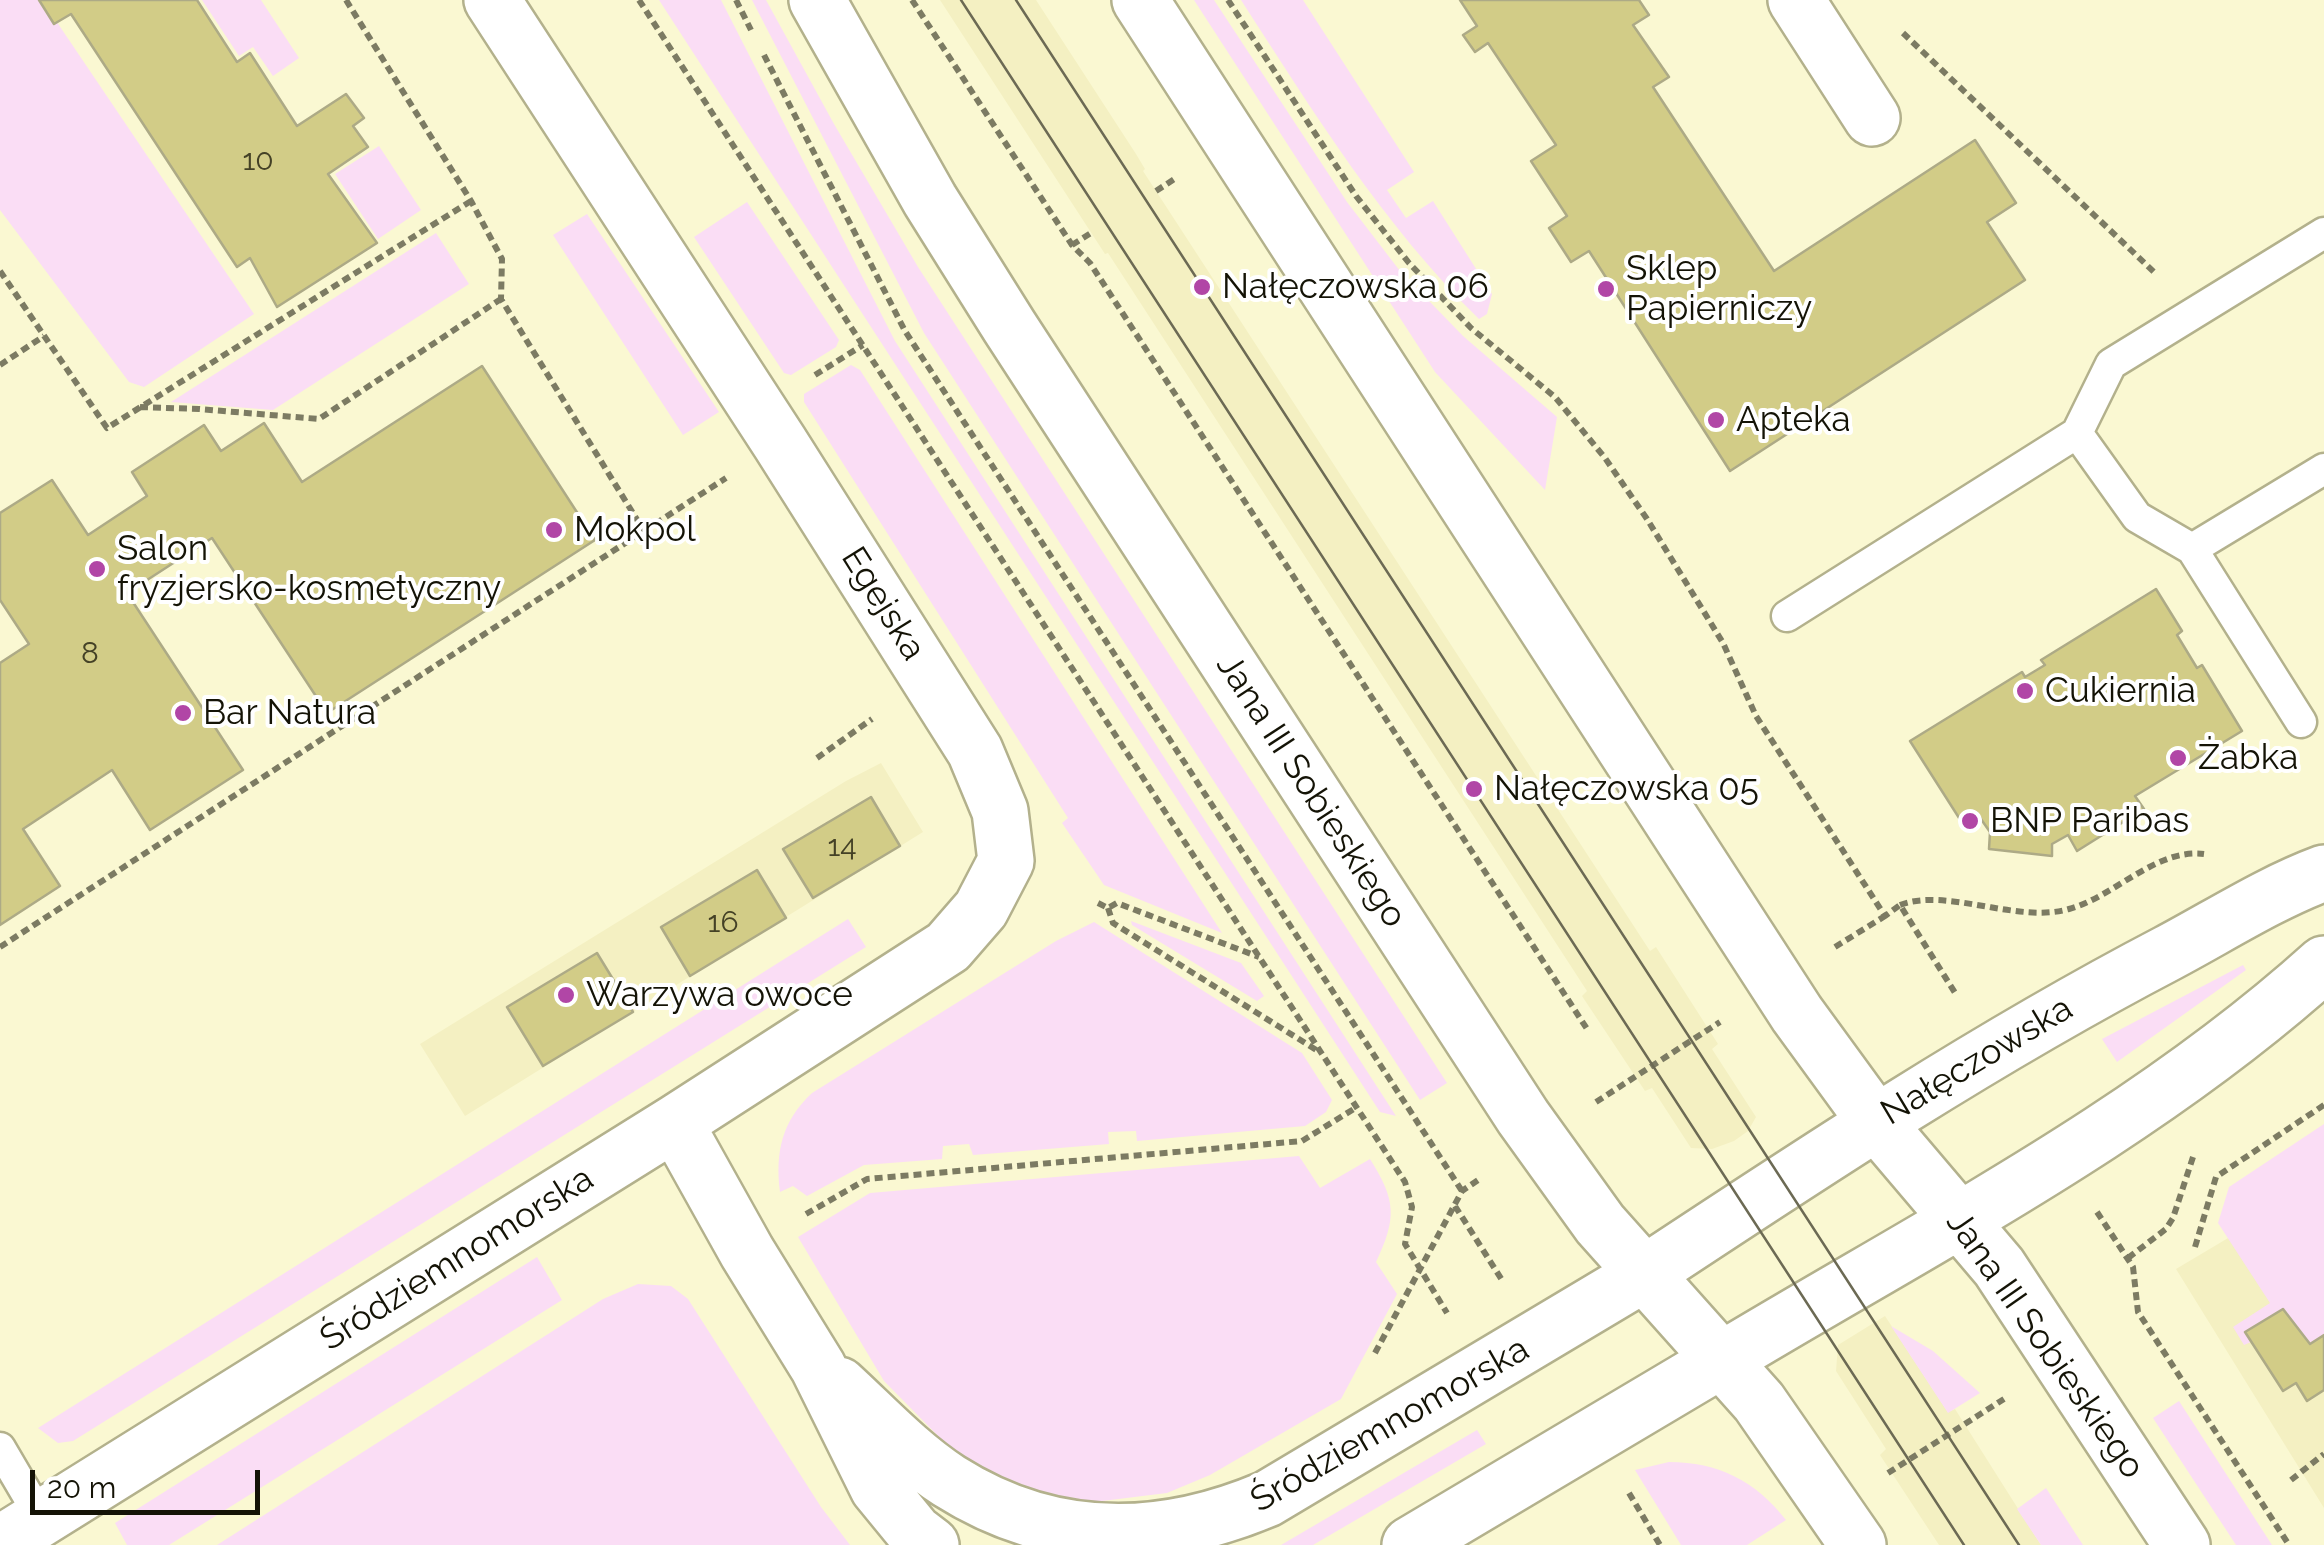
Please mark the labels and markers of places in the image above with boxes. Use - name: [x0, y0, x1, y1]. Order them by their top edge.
- place label: Sklep Papierniczy: [1626, 248, 1812, 330]
- place label: Nałęczowska 06: [1222, 266, 1489, 308]
- marker: Nałęczowska 06: [1191, 276, 1213, 298]
- marker: Sklep Papierniczy: [1595, 278, 1617, 300]
- place label: Apteka: [1736, 399, 1851, 441]
- marker: Apteka: [1705, 409, 1727, 431]
- place label: Mokpol: [574, 509, 696, 551]
- marker: Mokpol: [543, 519, 565, 541]
- place label: Salon fryzjersko-kosmetyczny: [117, 528, 501, 610]
- marker: Salon fryzjersko-kosmetyczny: [86, 558, 108, 580]
- place label: Cukiernia: [2045, 670, 2196, 712]
- marker: Cukiernia: [2014, 680, 2036, 702]
- place label: Bar Natura: [203, 692, 376, 734]
- marker: Bar Natura: [172, 702, 194, 724]
- place label: Żabka: [2198, 737, 2298, 779]
- marker: Żabka: [2167, 747, 2189, 769]
- place label: Nałęczowska 05: [1494, 768, 1759, 810]
- marker: Nałęczowska 05: [1463, 778, 1485, 800]
- place label: BNP Paribas: [1990, 800, 2189, 842]
- marker: BNP Paribas: [1959, 810, 1981, 832]
- place label: Warzywa owoce: [586, 974, 853, 1016]
- marker: Warzywa owoce: [555, 984, 577, 1006]

